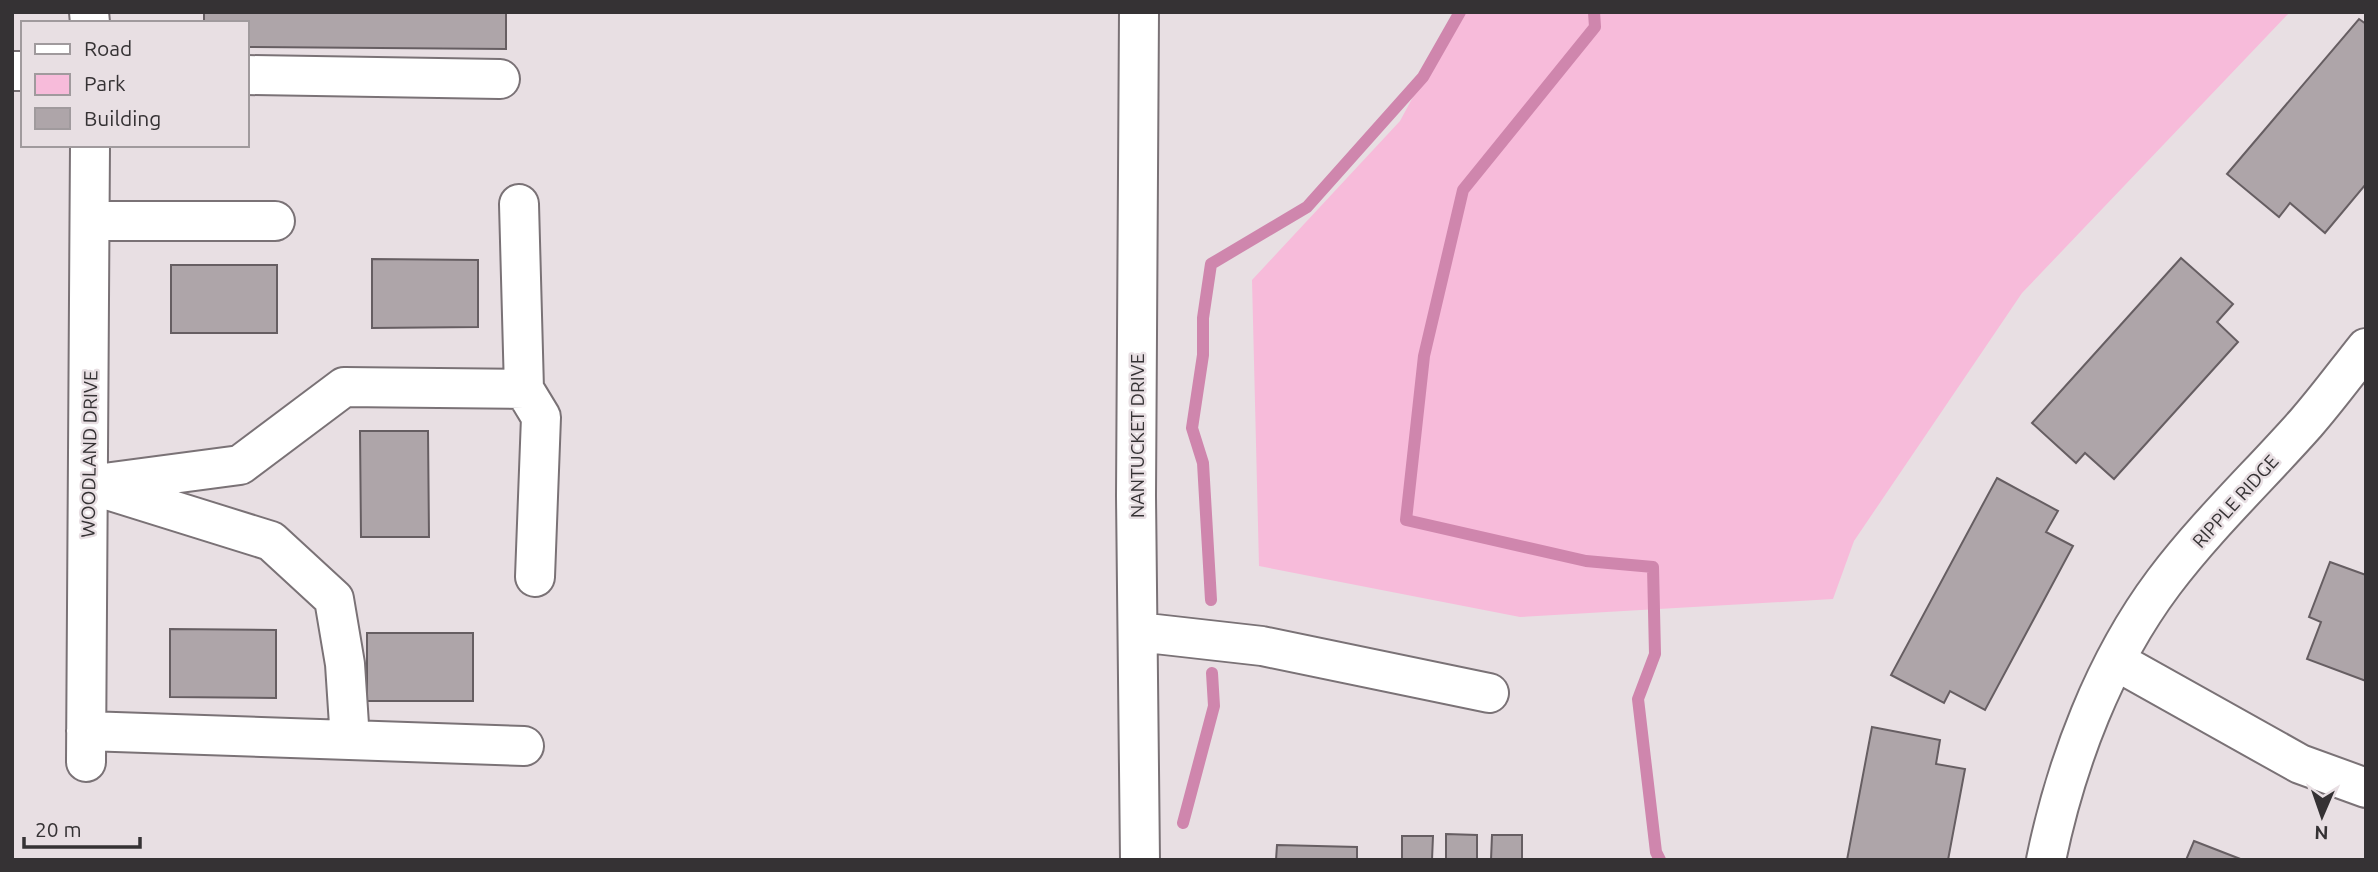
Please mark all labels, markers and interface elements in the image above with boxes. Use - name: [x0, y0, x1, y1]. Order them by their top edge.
- legend: [21, 21, 248, 147]
- text: Road: [84, 36, 132, 60]
- text: Park: [84, 71, 126, 95]
- text: Building: [84, 106, 161, 130]
- street label: NANTUCKET DRIVE: [1126, 354, 1148, 518]
- street label: WOODLAND DRIVE: [77, 370, 101, 538]
- street label: RIPPLE RIDGE: [2188, 450, 2282, 552]
- north arrow: [2287, 781, 2357, 851]
- scale bar: [24, 806, 140, 850]
- text: 20 m: [35, 817, 82, 841]
- text: N: [2314, 822, 2329, 844]

